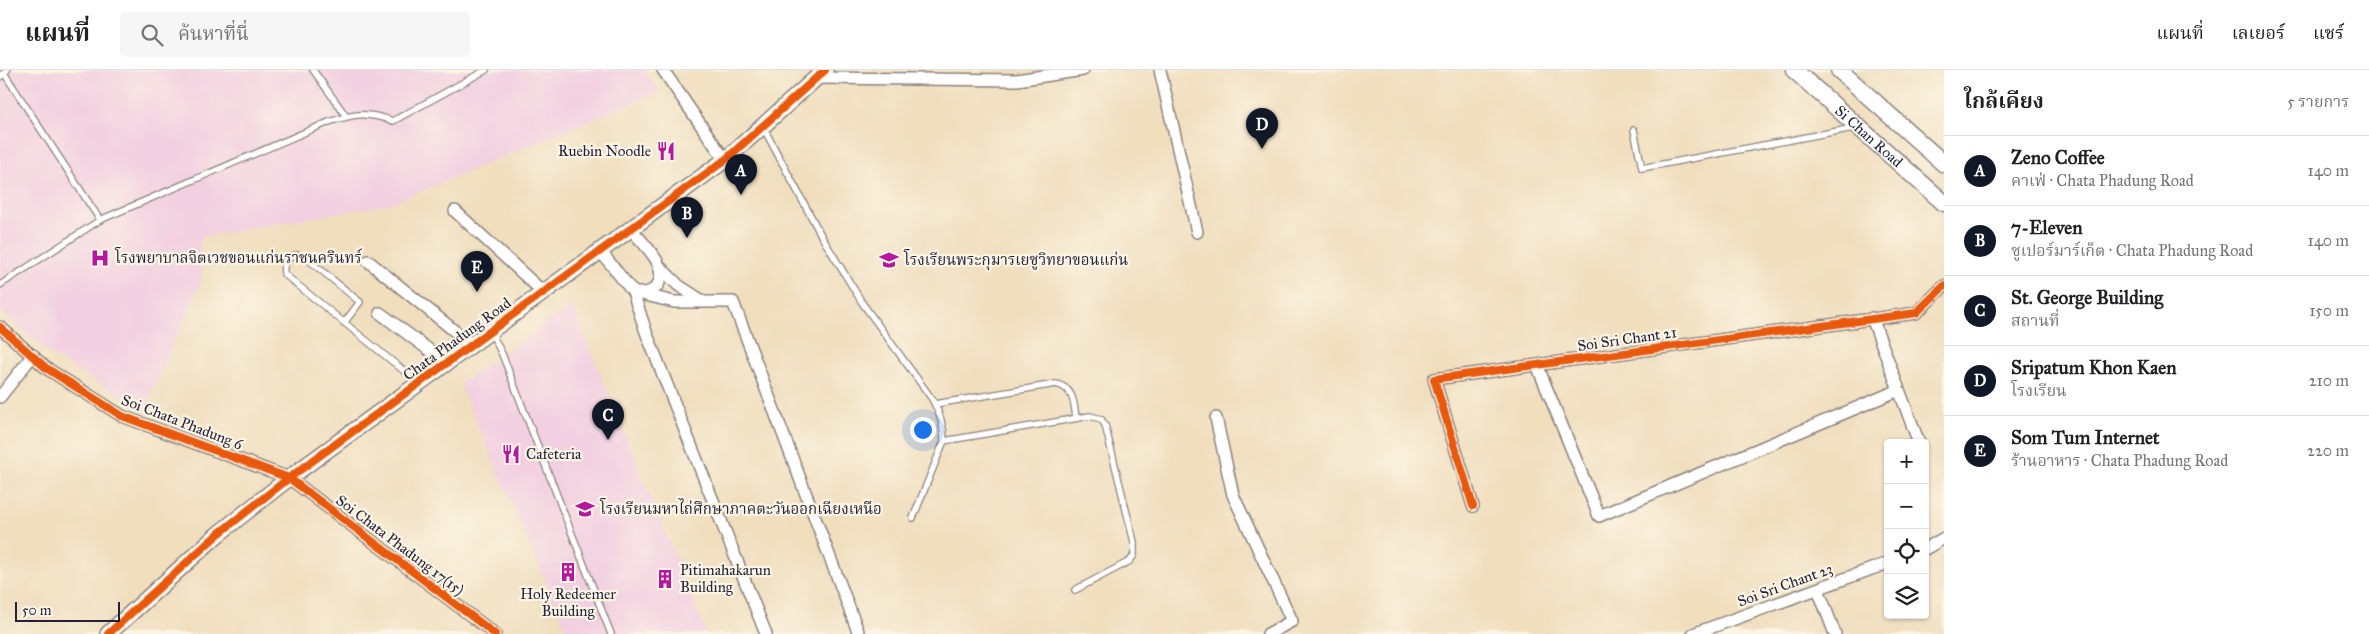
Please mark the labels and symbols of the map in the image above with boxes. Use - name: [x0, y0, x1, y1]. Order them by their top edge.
- street label: Si Chan Road: [1831, 102, 1907, 171]
- pin: D: [1246, 108, 1278, 149]
- restaurant icon: Ruebin Noodle: [655, 140, 677, 162]
- place label: Ruebin Noodle: [558, 142, 651, 160]
- pin: A: [725, 154, 757, 195]
- pin: B: [671, 197, 703, 238]
- hospital icon: โรงพยาบาลจิตเวชขอนแก่นราชนครินทร์: [89, 247, 111, 269]
- place label: โรงพยาบาลจิตเวชขอนแก่นราชนครินทร์: [114, 247, 363, 267]
- school or university icon: โรงเรียนพระกุมารเยซูวิทยาขอนแก่น: [878, 249, 900, 271]
- place label: โรงเรียนพระกุมารเยซูวิทยาขอนแก่น: [903, 249, 1128, 271]
- pin: E: [461, 251, 493, 292]
- street label: Chata Phadung Road: [400, 294, 515, 384]
- street label: Soi Sri Chant 21: [1576, 323, 1678, 355]
- street label: Soi Chata Phadung 6: [119, 391, 246, 454]
- pin: C: [592, 399, 624, 440]
- your location: [910, 417, 936, 443]
- restaurant icon: Cafeteria: [500, 443, 522, 465]
- place label: Cafeteria: [526, 445, 582, 463]
- street label: Soi Chata Phadung 17(15): [332, 491, 468, 600]
- school or university icon: โรงเรียนมหาไถ่ศึกษาภาคตะวันออกเฉียงเหนือ: [574, 498, 596, 520]
- place label: โรงเรียนมหาไถ่ศึกษาภาคตะวันออกเฉียงเหนือ: [599, 498, 882, 518]
- street label: Soi Sri Chant 23: [1735, 559, 1835, 611]
- building icon: Holy Redeemer Building: [557, 561, 579, 583]
- place label: Pitimahakarun Building: [680, 561, 771, 596]
- building icon: Pitimahakarun Building: [654, 568, 676, 590]
- place label: Holy Redeemer Building: [520, 585, 616, 620]
- scale bar: [15, 599, 120, 622]

